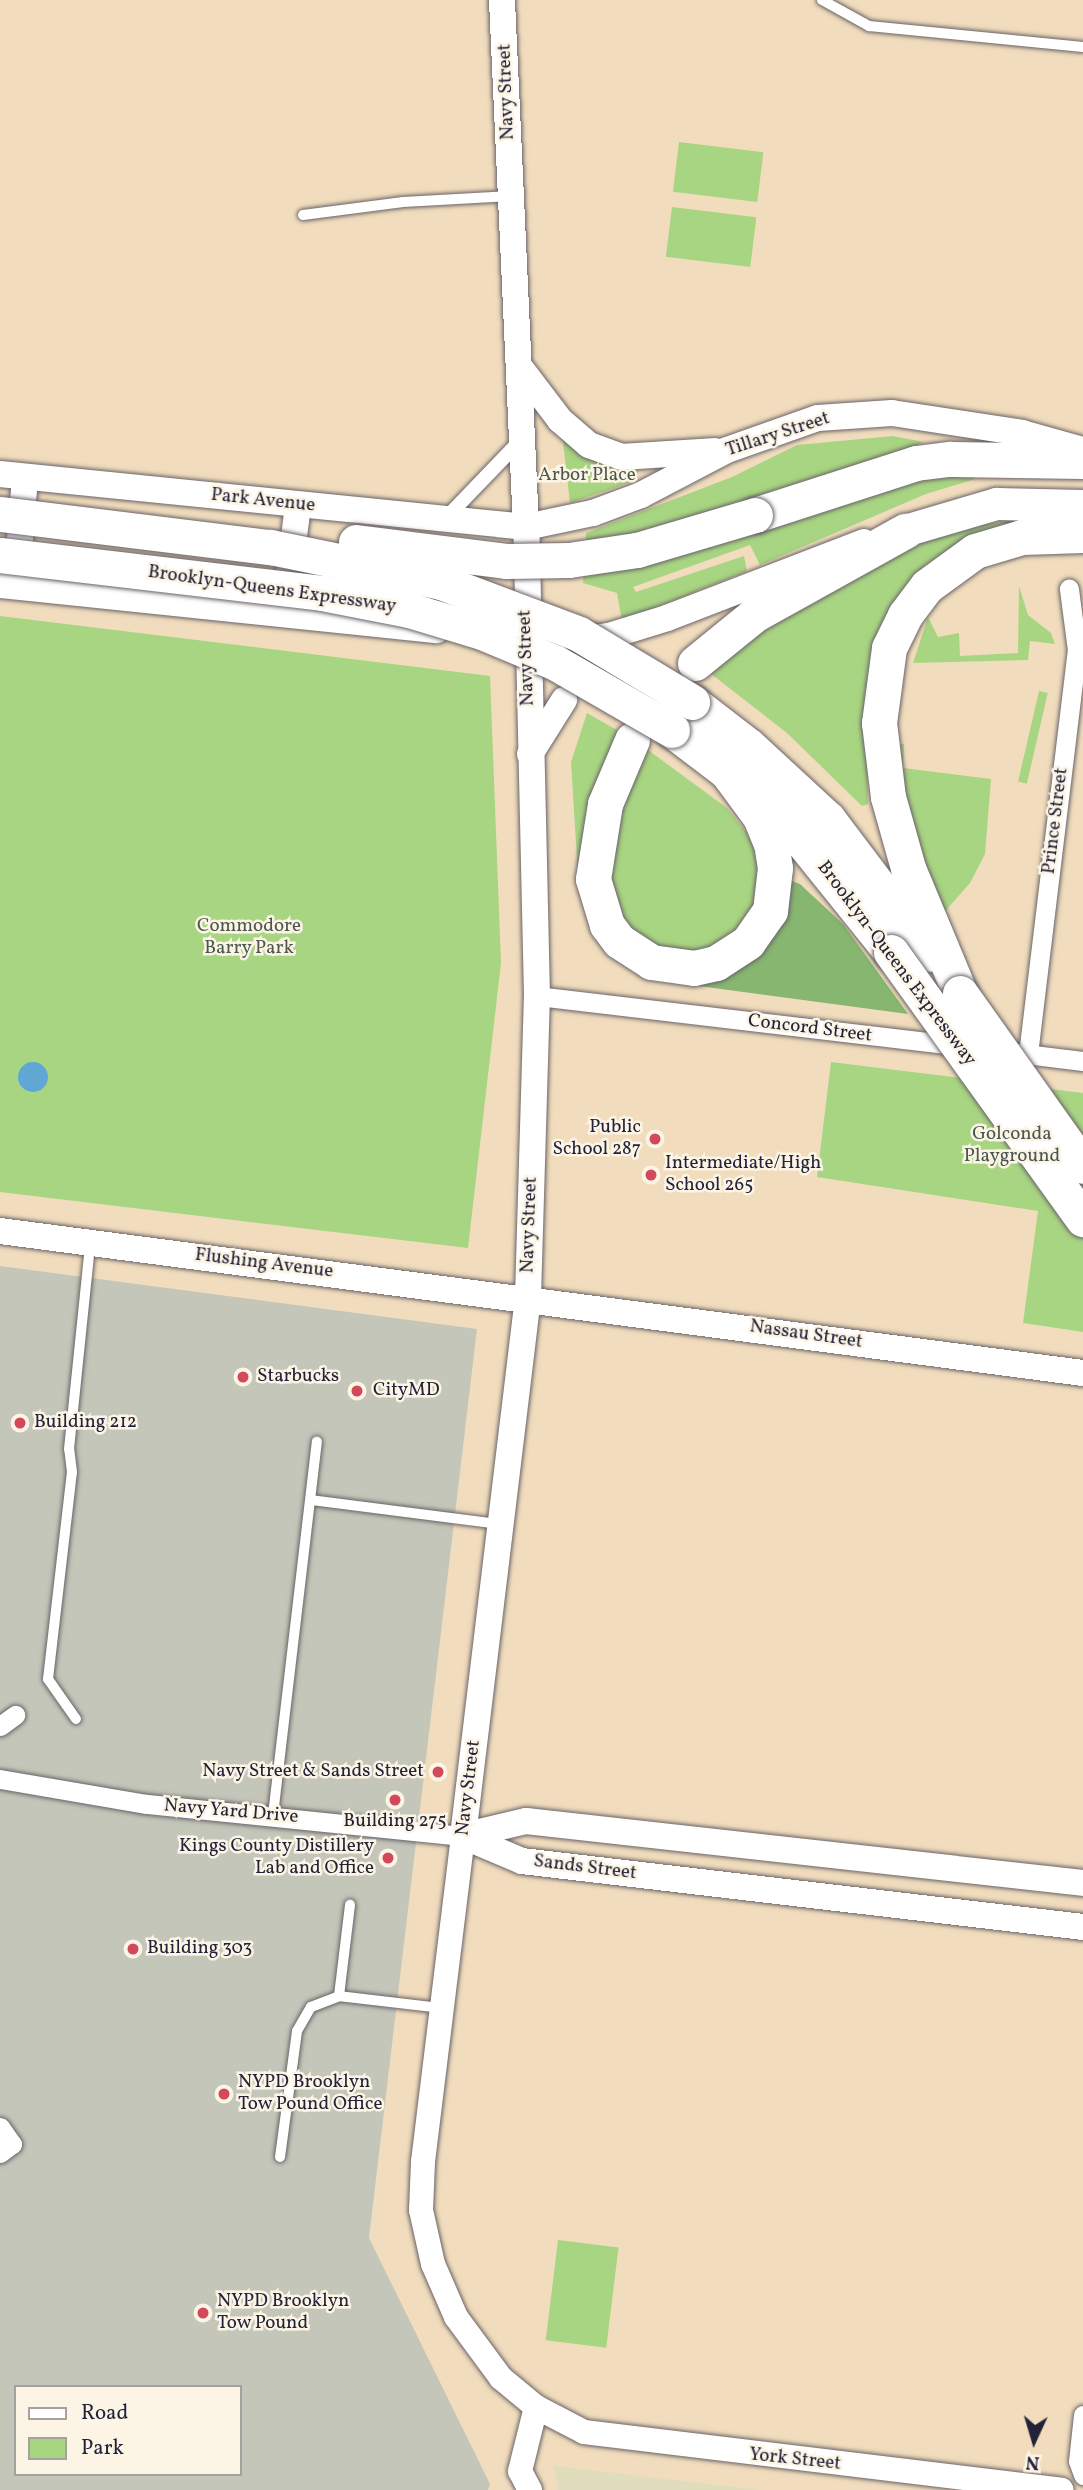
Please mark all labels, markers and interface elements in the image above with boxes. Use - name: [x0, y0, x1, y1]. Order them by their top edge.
- street label: Navy Street: [494, 43, 520, 141]
- street label: Tillary Street: [723, 407, 833, 463]
- park label: Arbor Place: [538, 465, 636, 487]
- street label: Park Avenue: [210, 484, 316, 518]
- street label: Brooklyn-Queens Expressway: [146, 561, 398, 619]
- street label: Navy Street: [514, 609, 540, 707]
- street label: Prince Street: [1038, 766, 1074, 876]
- street label: Brooklyn-Queens Expressway: [811, 857, 981, 1071]
- park label: Commodore Barry Park: [197, 916, 301, 960]
- street label: Concord Street: [747, 1010, 873, 1048]
- place label: Public School 287: [553, 1117, 641, 1161]
- park label: Golconda Playground: [964, 1124, 1060, 1168]
- marker: Public School 287: [647, 1131, 663, 1147]
- place label: Intermediate/High School 265: [665, 1153, 821, 1197]
- marker: Intermediate/High School 265: [643, 1167, 659, 1183]
- street label: Navy Street: [517, 1176, 543, 1274]
- street label: Flushing Avenue: [194, 1244, 334, 1284]
- street label: Nassau Street: [748, 1316, 864, 1354]
- place label: Starbucks: [257, 1366, 339, 1388]
- marker: Starbucks: [235, 1369, 251, 1385]
- place label: CityMD: [373, 1380, 440, 1402]
- marker: CityMD: [347, 1381, 367, 1401]
- place label: Building 212: [34, 1412, 137, 1434]
- marker: Building 212: [12, 1415, 28, 1431]
- street label: Navy Street: [452, 1739, 486, 1837]
- place label: Navy Street & Sands Street: [202, 1761, 424, 1783]
- marker: Navy Street & Sands Street: [430, 1764, 446, 1780]
- marker: Building 275: [387, 1792, 403, 1808]
- street label: Navy Yard Drive: [162, 1795, 300, 1829]
- place label: Building 275: [343, 1811, 447, 1833]
- place label: Kings County Distillery Lab and Office: [178, 1836, 374, 1880]
- marker: Kings County Distillery Lab and Office: [380, 1850, 396, 1866]
- street label: Sands Street: [532, 1850, 638, 1886]
- place label: Building 303: [147, 1938, 252, 1960]
- marker: Building 303: [125, 1941, 141, 1957]
- place label: NYPD Brooklyn Tow Pound Office: [238, 2072, 383, 2116]
- marker: NYPD Brooklyn Tow Pound Office: [216, 2086, 232, 2102]
- place label: NYPD Brooklyn Tow Pound: [217, 2291, 349, 2335]
- marker: NYPD Brooklyn Tow Pound: [195, 2305, 211, 2321]
- legend: [14, 2385, 242, 2476]
- text: Road: [81, 2399, 128, 2428]
- north arrow: [999, 2406, 1069, 2476]
- text: Park: [81, 2434, 124, 2463]
- street label: York Street: [748, 2444, 842, 2476]
- text: N: [1025, 2448, 1040, 2475]

